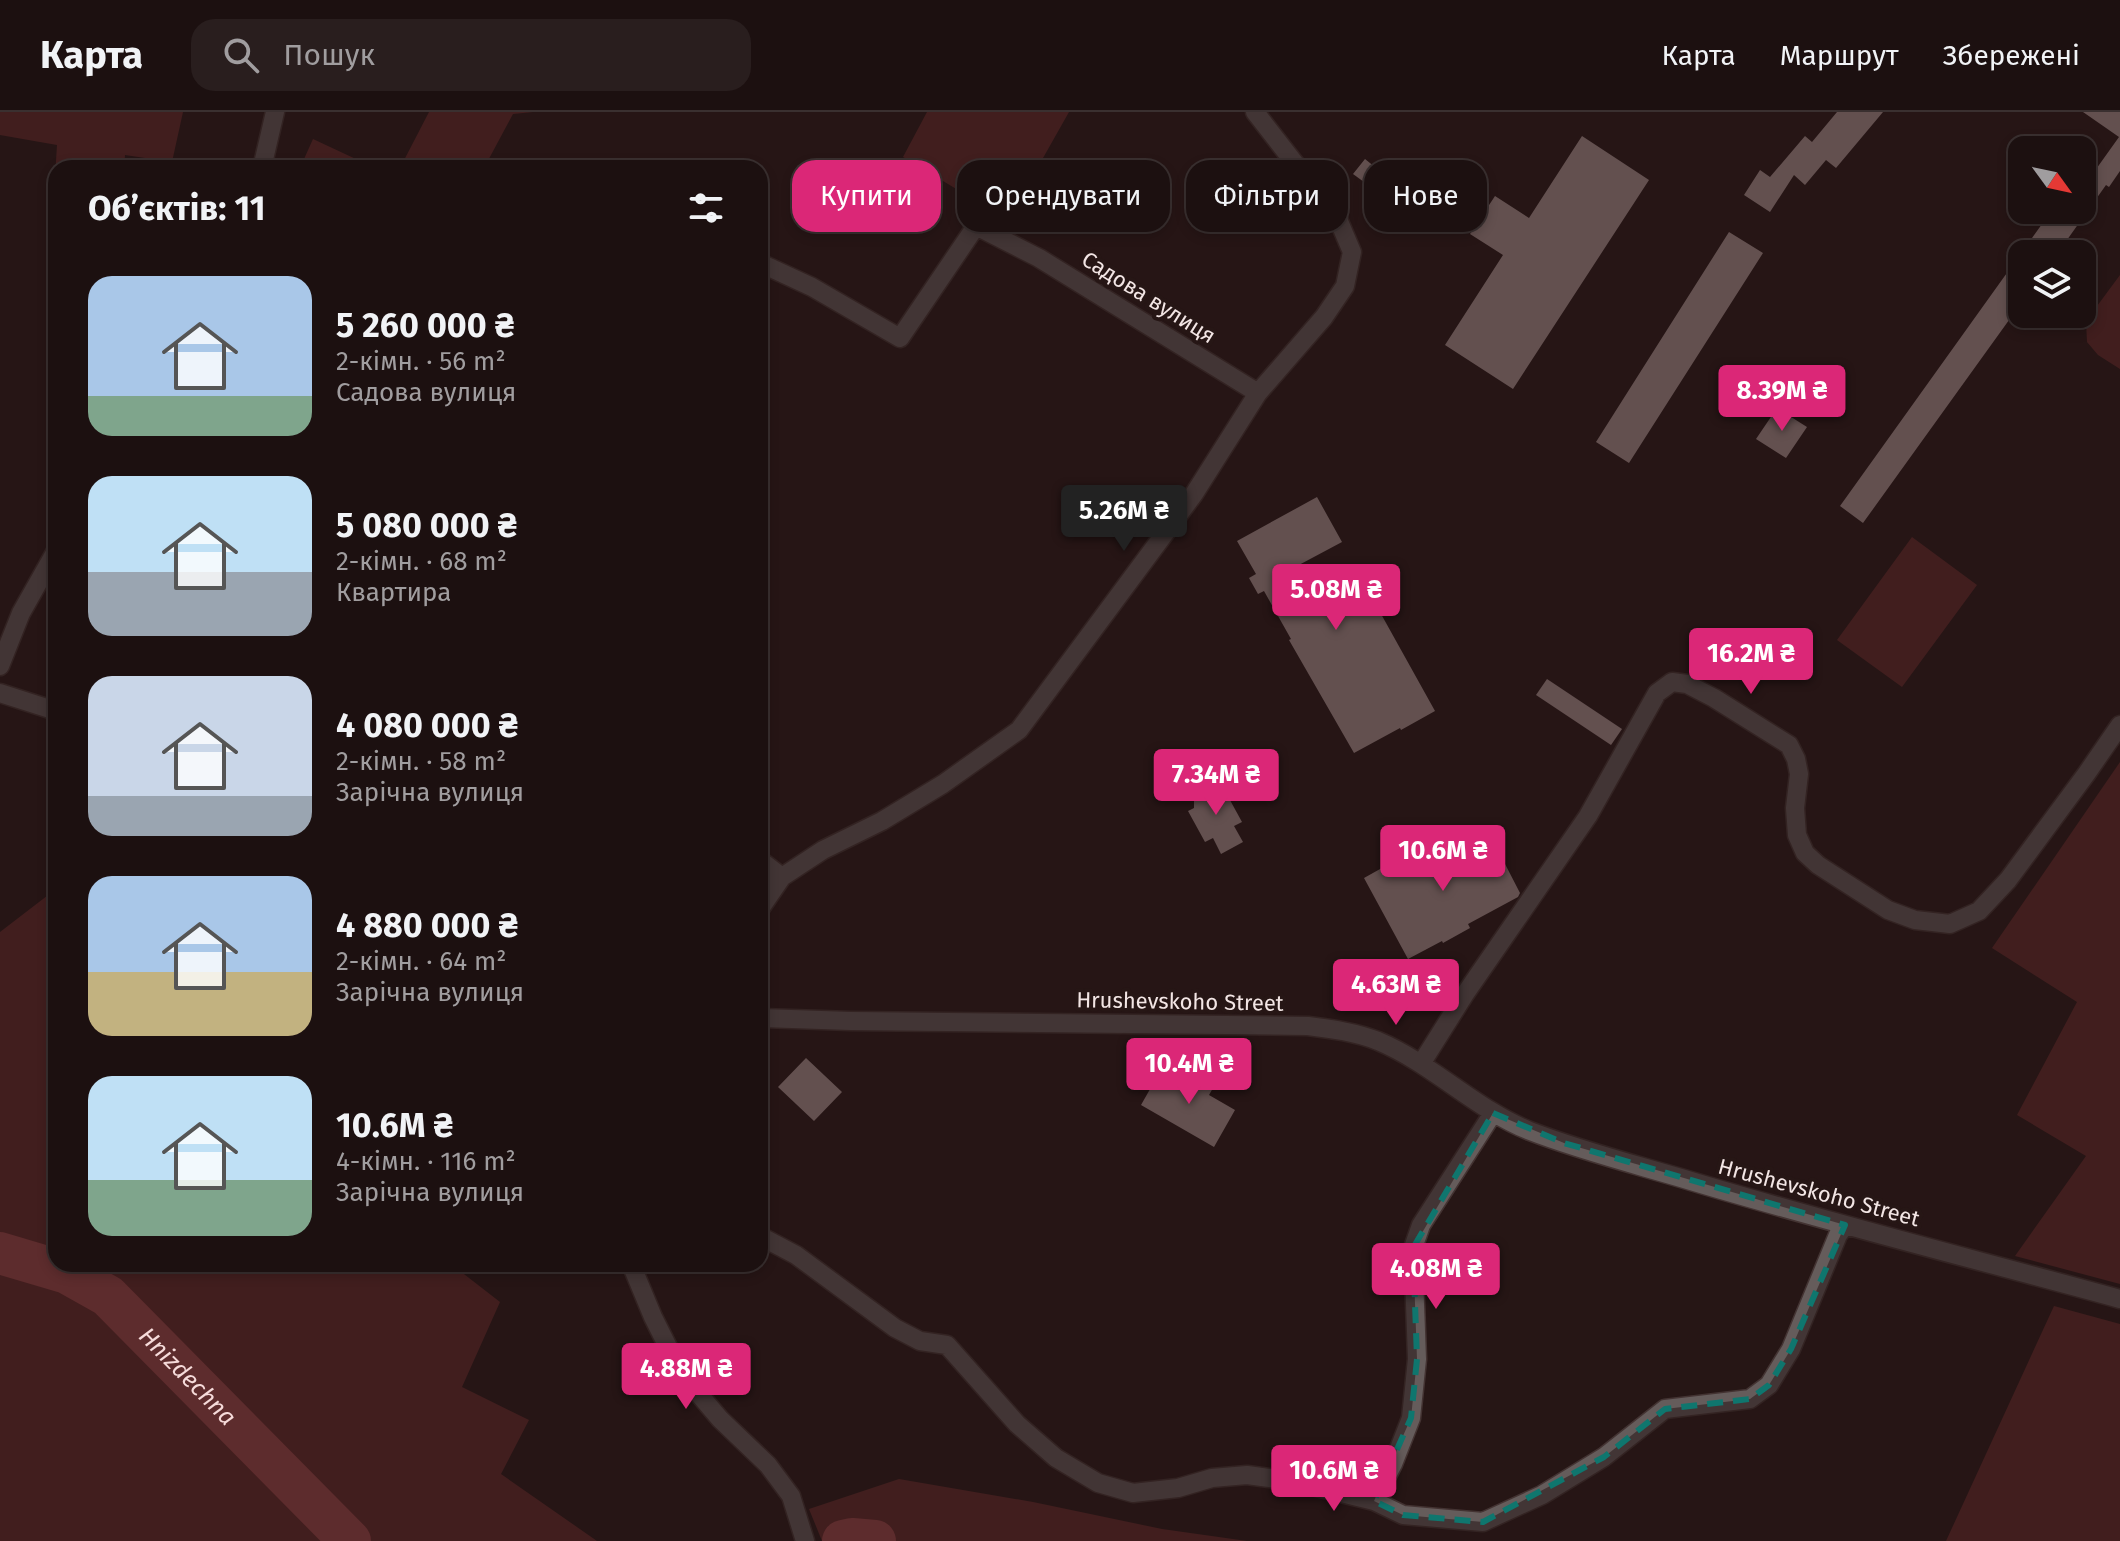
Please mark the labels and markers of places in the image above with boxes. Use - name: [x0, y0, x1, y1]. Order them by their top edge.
- pin: 8.39M ₴: [1708, 365, 1856, 433]
- pin: 5.26M ₴: [1050, 485, 1198, 553]
- pin: 5.08M ₴: [1262, 564, 1410, 632]
- pin: 16.2M ₴: [1677, 628, 1825, 696]
- pin: 7.34M ₴: [1142, 749, 1290, 817]
- pin: 10.6M ₴: [1369, 825, 1517, 893]
- pin: 4.63M ₴: [1322, 959, 1470, 1027]
- pin: 10.4M ₴: [1115, 1038, 1263, 1106]
- pin: 4.08M ₴: [1362, 1243, 1510, 1311]
- pin: 4.88M ₴: [612, 1343, 760, 1411]
- pin: 10.6M ₴: [1260, 1445, 1408, 1513]

